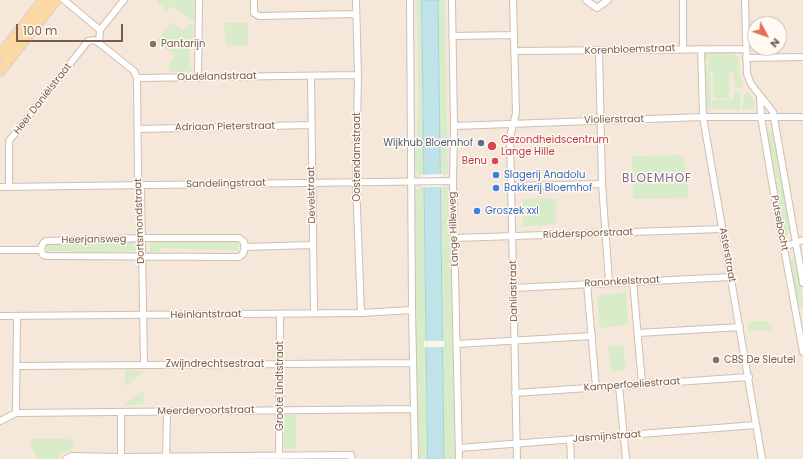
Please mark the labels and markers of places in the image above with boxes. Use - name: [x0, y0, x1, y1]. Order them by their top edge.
- place label: Pantarijn: [161, 38, 205, 50]
- marker: Pantarijn: [148, 39, 158, 49]
- place label: Gezondheidscentrum Lange Hille: [501, 134, 609, 158]
- place label: Wijkhub Bloemhof: [383, 137, 473, 149]
- marker: Wijkhub Bloemhof: [476, 138, 486, 148]
- marker: Gezondheidscentrum Lange Hille: [486, 140, 498, 152]
- place label: Benu: [462, 155, 487, 167]
- marker: Benu: [490, 156, 500, 166]
- place label: Slagerij Anadolu: [504, 169, 585, 181]
- marker: Slagerij Anadolu: [491, 170, 501, 180]
- place label: Bakkerij Bloemhof: [504, 182, 592, 194]
- marker: Bakkerij Bloemhof: [491, 183, 501, 193]
- place label: Groszek xxl: [485, 205, 539, 217]
- marker: Groszek xxl: [472, 206, 482, 216]
- place label: CBS De Sleutel: [724, 354, 796, 366]
- marker: CBS De Sleutel: [711, 355, 721, 365]

